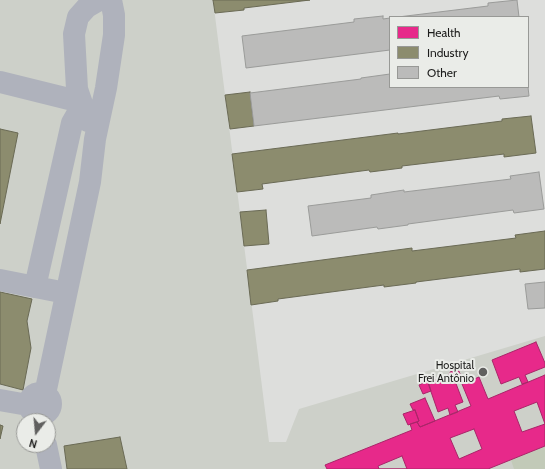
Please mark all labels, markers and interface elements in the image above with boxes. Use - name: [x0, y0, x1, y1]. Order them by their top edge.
- legend: [389, 16, 529, 88]
- text: Health: [427, 25, 461, 40]
- text: Industry: [427, 45, 468, 60]
- text: Other: [427, 65, 457, 80]
- place label: Hospital Frei Antônio: [418, 359, 474, 385]
- marker: Hospital Frei Antônio: [477, 366, 489, 378]
- north arrow: [16, 413, 56, 453]
- text: N: [27, 436, 39, 451]

